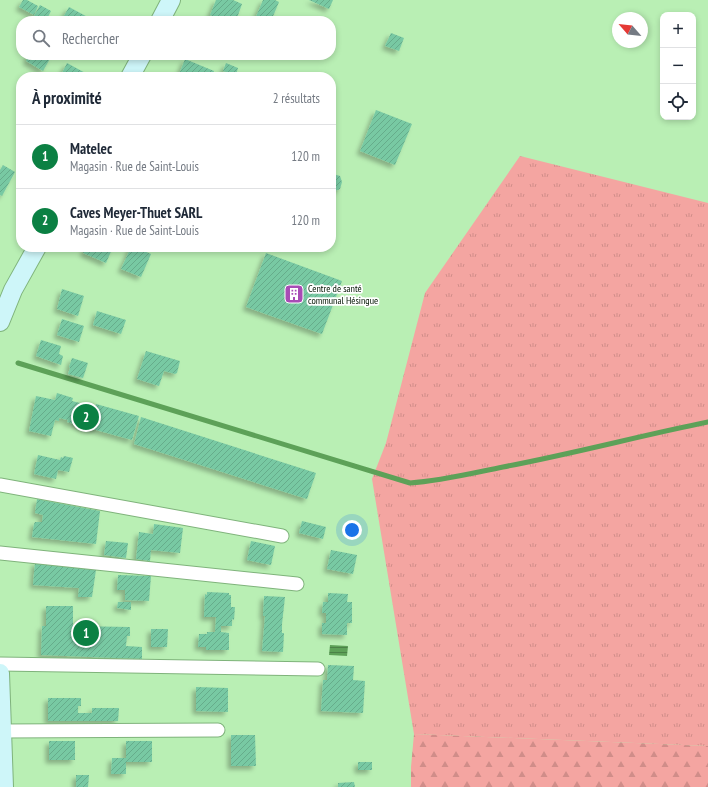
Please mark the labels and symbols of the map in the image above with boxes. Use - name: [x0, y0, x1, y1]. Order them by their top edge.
- north arrow: [612, 12, 648, 48]
- place label: Centre de santé communal Hésingue: [308, 282, 378, 307]
- building icon: Centre de santé communal Hésingue: [283, 283, 305, 305]
- pin: 2: [73, 402, 99, 432]
- your location: [342, 520, 362, 540]
- pin: 1: [73, 618, 99, 648]

